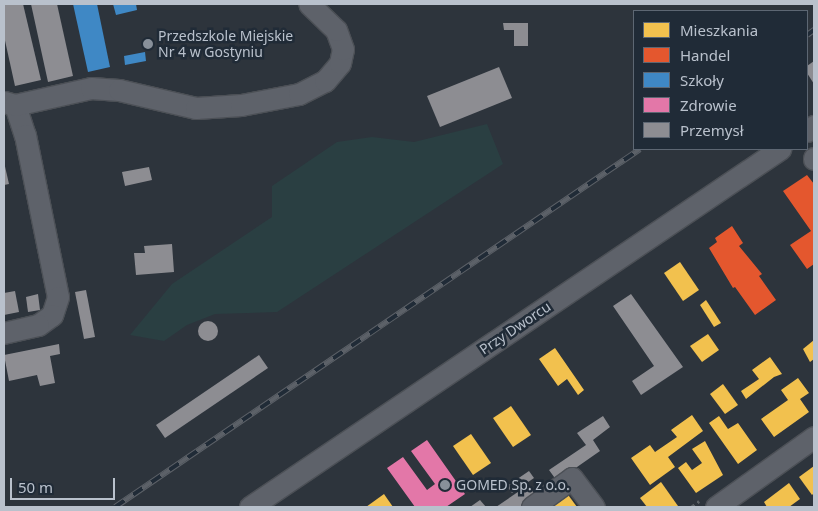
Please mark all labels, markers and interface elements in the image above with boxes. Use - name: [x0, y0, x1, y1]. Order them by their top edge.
- legend: [633, 10, 808, 150]
- text: Mieszkania: [680, 20, 758, 40]
- place label: Przedszkole Miejskie Nr 4 w Gostyniu: [158, 28, 293, 60]
- marker: Przedszkole Miejskie Nr 4 w Gostyniu: [142, 38, 154, 50]
- text: Handel: [680, 45, 730, 65]
- text: Szkoły: [680, 70, 724, 90]
- text: Zdrowie: [680, 95, 737, 115]
- text: Przemysł: [680, 120, 744, 140]
- street label: Przy Dworcu: [476, 298, 554, 358]
- scale bar: [12, 468, 118, 500]
- text: 50 m: [18, 477, 53, 497]
- place label: GOMED Sp. z o.o.: [456, 477, 570, 493]
- marker: GOMED Sp. z o.o.: [438, 478, 452, 492]

